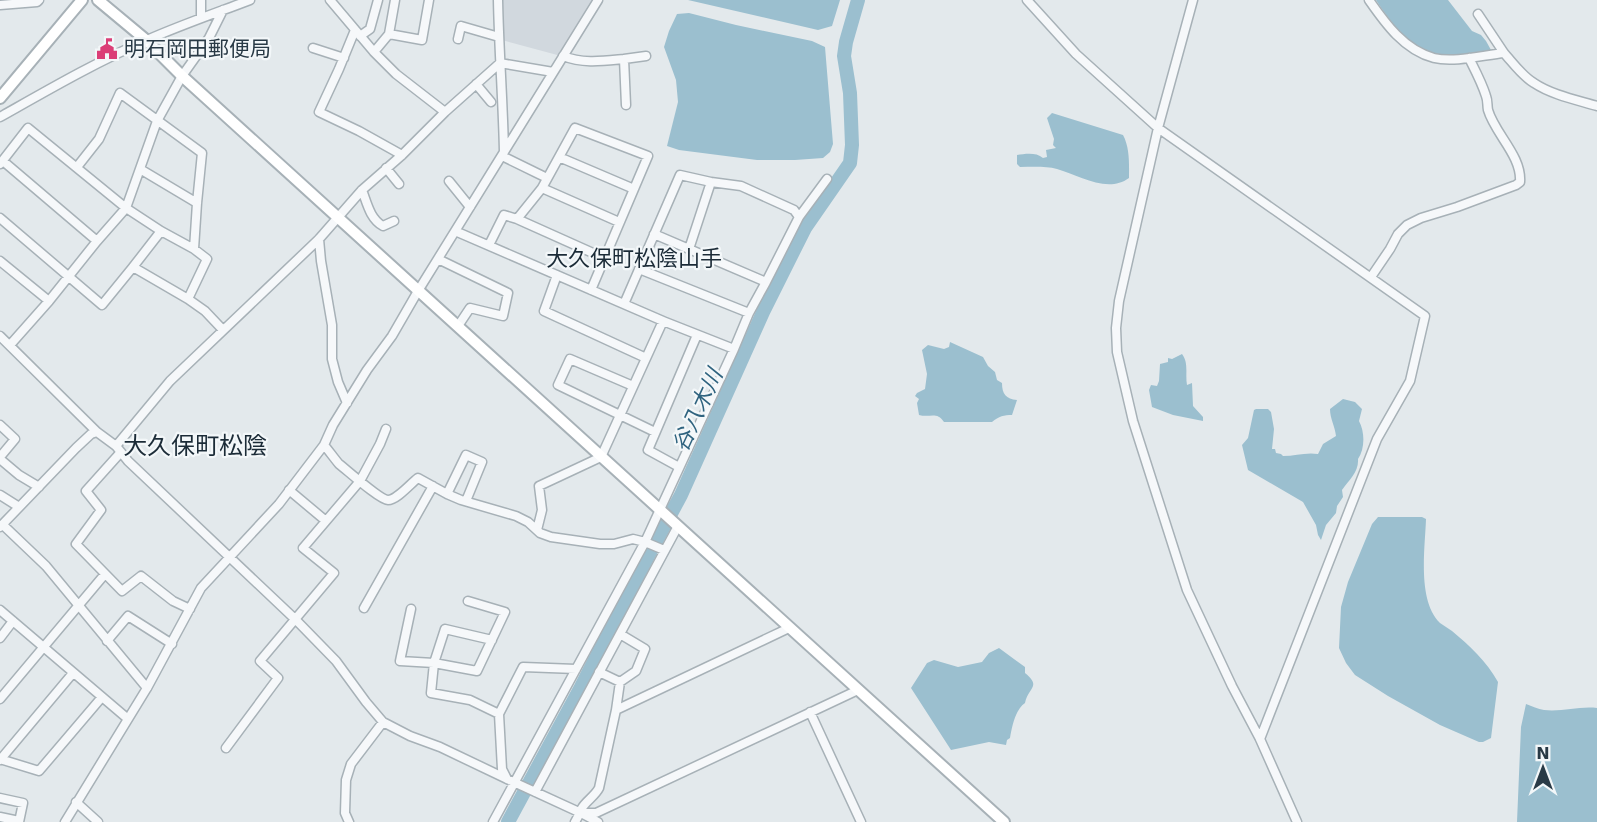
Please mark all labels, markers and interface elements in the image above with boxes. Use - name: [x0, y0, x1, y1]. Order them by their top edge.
- public building icon: 明石岡田郵便局: [95, 37, 119, 61]
- place label: 明石岡田郵便局: [124, 37, 271, 61]
- district label: 大久保町松陰山手: [546, 246, 722, 271]
- water label: 谷八木川: [668, 363, 728, 455]
- district label: 大久保町松陰: [123, 432, 267, 460]
- north arrow: [1513, 738, 1573, 798]
- text: N: [1536, 744, 1550, 763]

